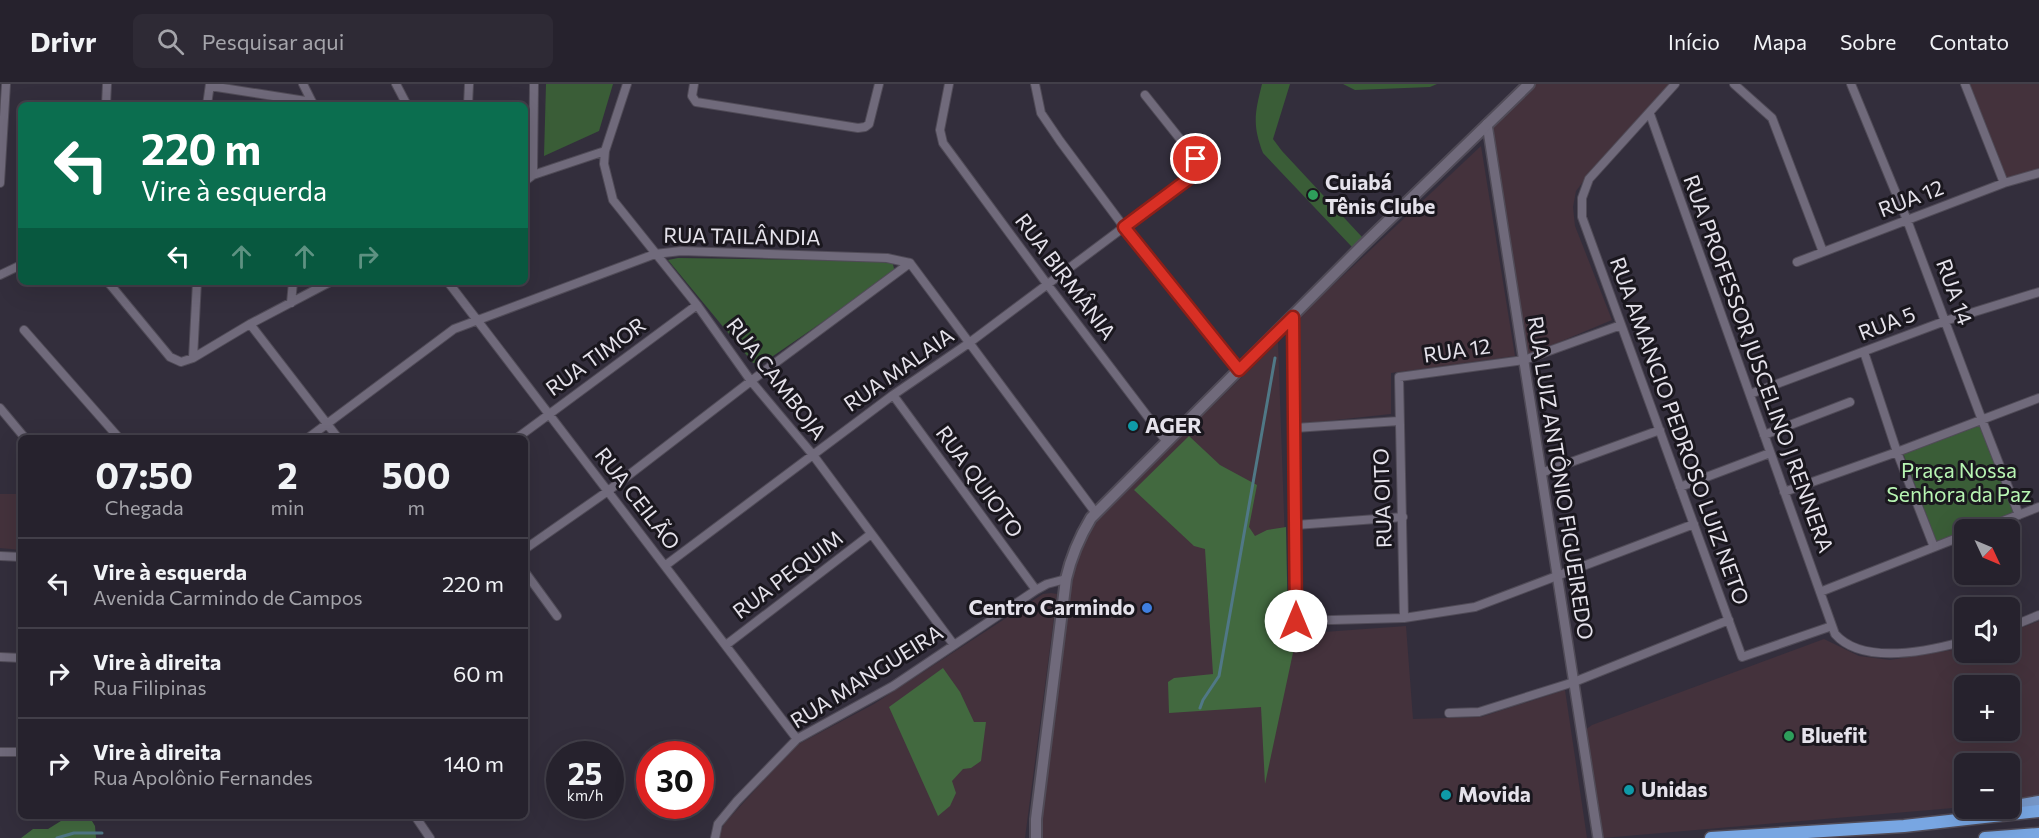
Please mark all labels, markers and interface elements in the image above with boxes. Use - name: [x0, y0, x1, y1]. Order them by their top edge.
- search box: [133, 14, 553, 68]
- text: Drivr: [30, 24, 97, 58]
- icon: search: [154, 25, 187, 58]
- text: Pesquisar aqui: [202, 28, 344, 55]
- text: Início: [1668, 29, 1720, 54]
- text: Mapa: [1753, 29, 1807, 54]
- text: Sobre: [1840, 29, 1896, 54]
- text: Contato: [1929, 29, 2009, 54]
- text: 220 m: [141, 122, 261, 174]
- icon: left: [42, 126, 120, 204]
- pin: [1170, 133, 1221, 184]
- icon: arrive: [1179, 142, 1212, 175]
- place label: Cuiabá Tênis Clube: [1325, 169, 1435, 218]
- street label: RUA PROFESSOR JUSCELINO J RENNERA: [1679, 171, 1840, 556]
- text: Vire à esquerda: [141, 174, 327, 207]
- street label: RUA 12: [1874, 174, 1946, 221]
- marker: Cuiabá Tênis Clube: [1306, 188, 1320, 202]
- street label: RUA BIRMÂNIA: [1011, 208, 1122, 344]
- street label: RUA TAILÂNDIA: [663, 222, 821, 249]
- icon: left: [162, 240, 195, 273]
- icon: ahead: [225, 240, 258, 273]
- icon: ahead: [288, 240, 321, 273]
- icon: right: [351, 240, 384, 273]
- street label: RUA AMANCIO PEDROSO LUIZ NETO: [1606, 253, 1755, 608]
- street label: RUA 14: [1932, 255, 1979, 328]
- street label: RUA 5: [1854, 300, 1918, 345]
- street label: RUA TIMOR: [540, 311, 650, 400]
- street label: RUA CAMBOJA: [722, 312, 832, 444]
- street label: RUA LUIZ ANTÔNIO FIGUEIREDO: [1524, 314, 1599, 641]
- street label: RUA MALAIA: [838, 322, 958, 416]
- street label: RUA 12: [1422, 332, 1492, 367]
- place label: AGER: [1145, 412, 1202, 437]
- marker: AGER: [1126, 419, 1140, 433]
- street label: RUA QUIOTO: [931, 421, 1029, 542]
- street label: RUA CEILÃO: [591, 442, 686, 554]
- street label: RUA OITO: [1367, 448, 1396, 548]
- text: 07:50: [95, 452, 193, 496]
- text: 2: [277, 452, 298, 496]
- text: 500: [382, 452, 451, 496]
- park label: Praça Nossa Senhora da Paz: [1887, 457, 2031, 506]
- text: Chegada: [105, 495, 184, 519]
- text: min: [270, 495, 305, 519]
- text: m: [408, 495, 425, 519]
- north arrow: [1954, 519, 2020, 585]
- map controls: [1954, 519, 2020, 819]
- street label: RUA PEQUIM: [727, 524, 847, 623]
- text: Vire à esquerda: [93, 558, 247, 585]
- icon: left: [42, 567, 75, 600]
- text: 220 m: [442, 570, 504, 597]
- text: Avenida Carmindo de Campos: [93, 585, 363, 609]
- position arrow: [1264, 589, 1328, 653]
- place label: Centro Carmindo: [968, 594, 1135, 619]
- button: sound: [1954, 597, 2020, 663]
- marker: Centro Carmindo: [1140, 601, 1154, 615]
- street label: RUA MANGUEIRA: [785, 619, 947, 733]
- text: Vire à direita: [93, 648, 221, 675]
- icon: right: [42, 657, 75, 690]
- text: 60 m: [453, 660, 504, 687]
- text: Rua Filipinas: [93, 675, 207, 699]
- button: +: [1954, 675, 2020, 741]
- place label: Bluefit: [1801, 722, 1867, 747]
- marker: Bluefit: [1782, 729, 1796, 743]
- text: Vire à direita: [93, 738, 221, 765]
- speed limit sign: 30: [636, 741, 714, 819]
- icon: right: [42, 747, 75, 780]
- text: 140 m: [444, 750, 504, 777]
- button: −: [1954, 753, 2020, 819]
- text: 25: [568, 754, 602, 791]
- text: Rua Apolônio Fernandes: [93, 765, 313, 789]
- place label: Unidas: [1641, 776, 1708, 801]
- place label: Movida: [1458, 781, 1531, 806]
- marker: Unidas: [1622, 783, 1636, 797]
- text: km/h: [567, 786, 603, 804]
- marker: Movida: [1439, 788, 1453, 802]

